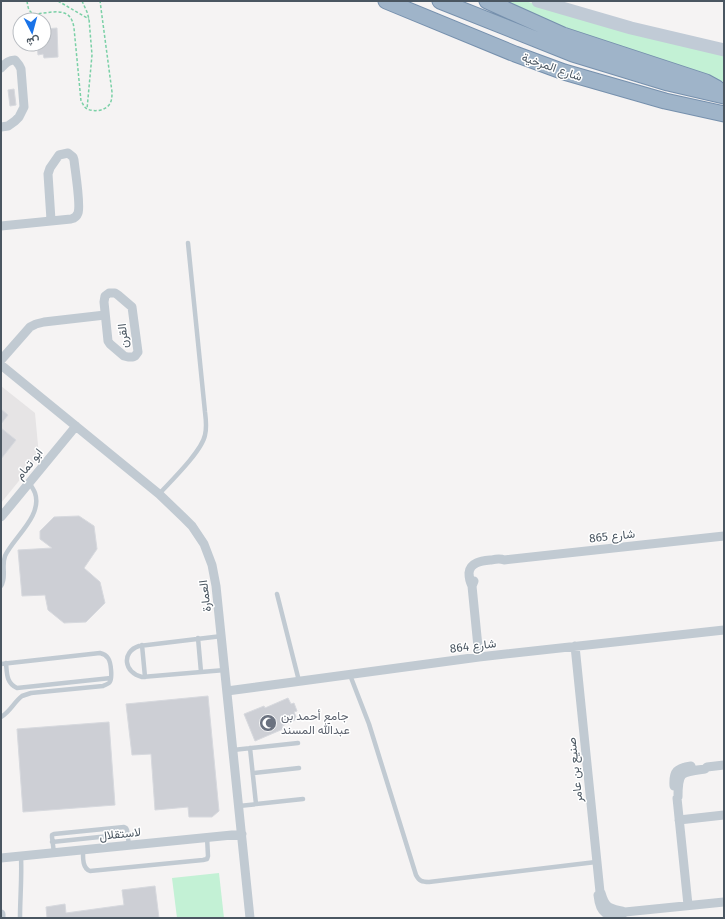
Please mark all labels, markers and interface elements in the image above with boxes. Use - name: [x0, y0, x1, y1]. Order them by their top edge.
- north arrow: [12, 12, 52, 52]
- text: ش: [26, 34, 40, 49]
- street label: شارع المرخية: [519, 50, 584, 86]
- street label: القرن: [115, 323, 132, 349]
- street label: ابو تمام: [12, 446, 46, 483]
- street label: شارع 865: [588, 527, 636, 547]
- street label: العمارة: [196, 579, 215, 613]
- street label: شارع 864: [449, 636, 497, 658]
- place label: جامع أحمد بن عبدالله المسند: [281, 709, 350, 737]
- mosque icon: جامع أحمد بن عبدالله المسند: [258, 713, 278, 733]
- street label: صنيع بن عامر: [565, 737, 587, 804]
- street label: لاستقلال: [98, 825, 142, 844]

